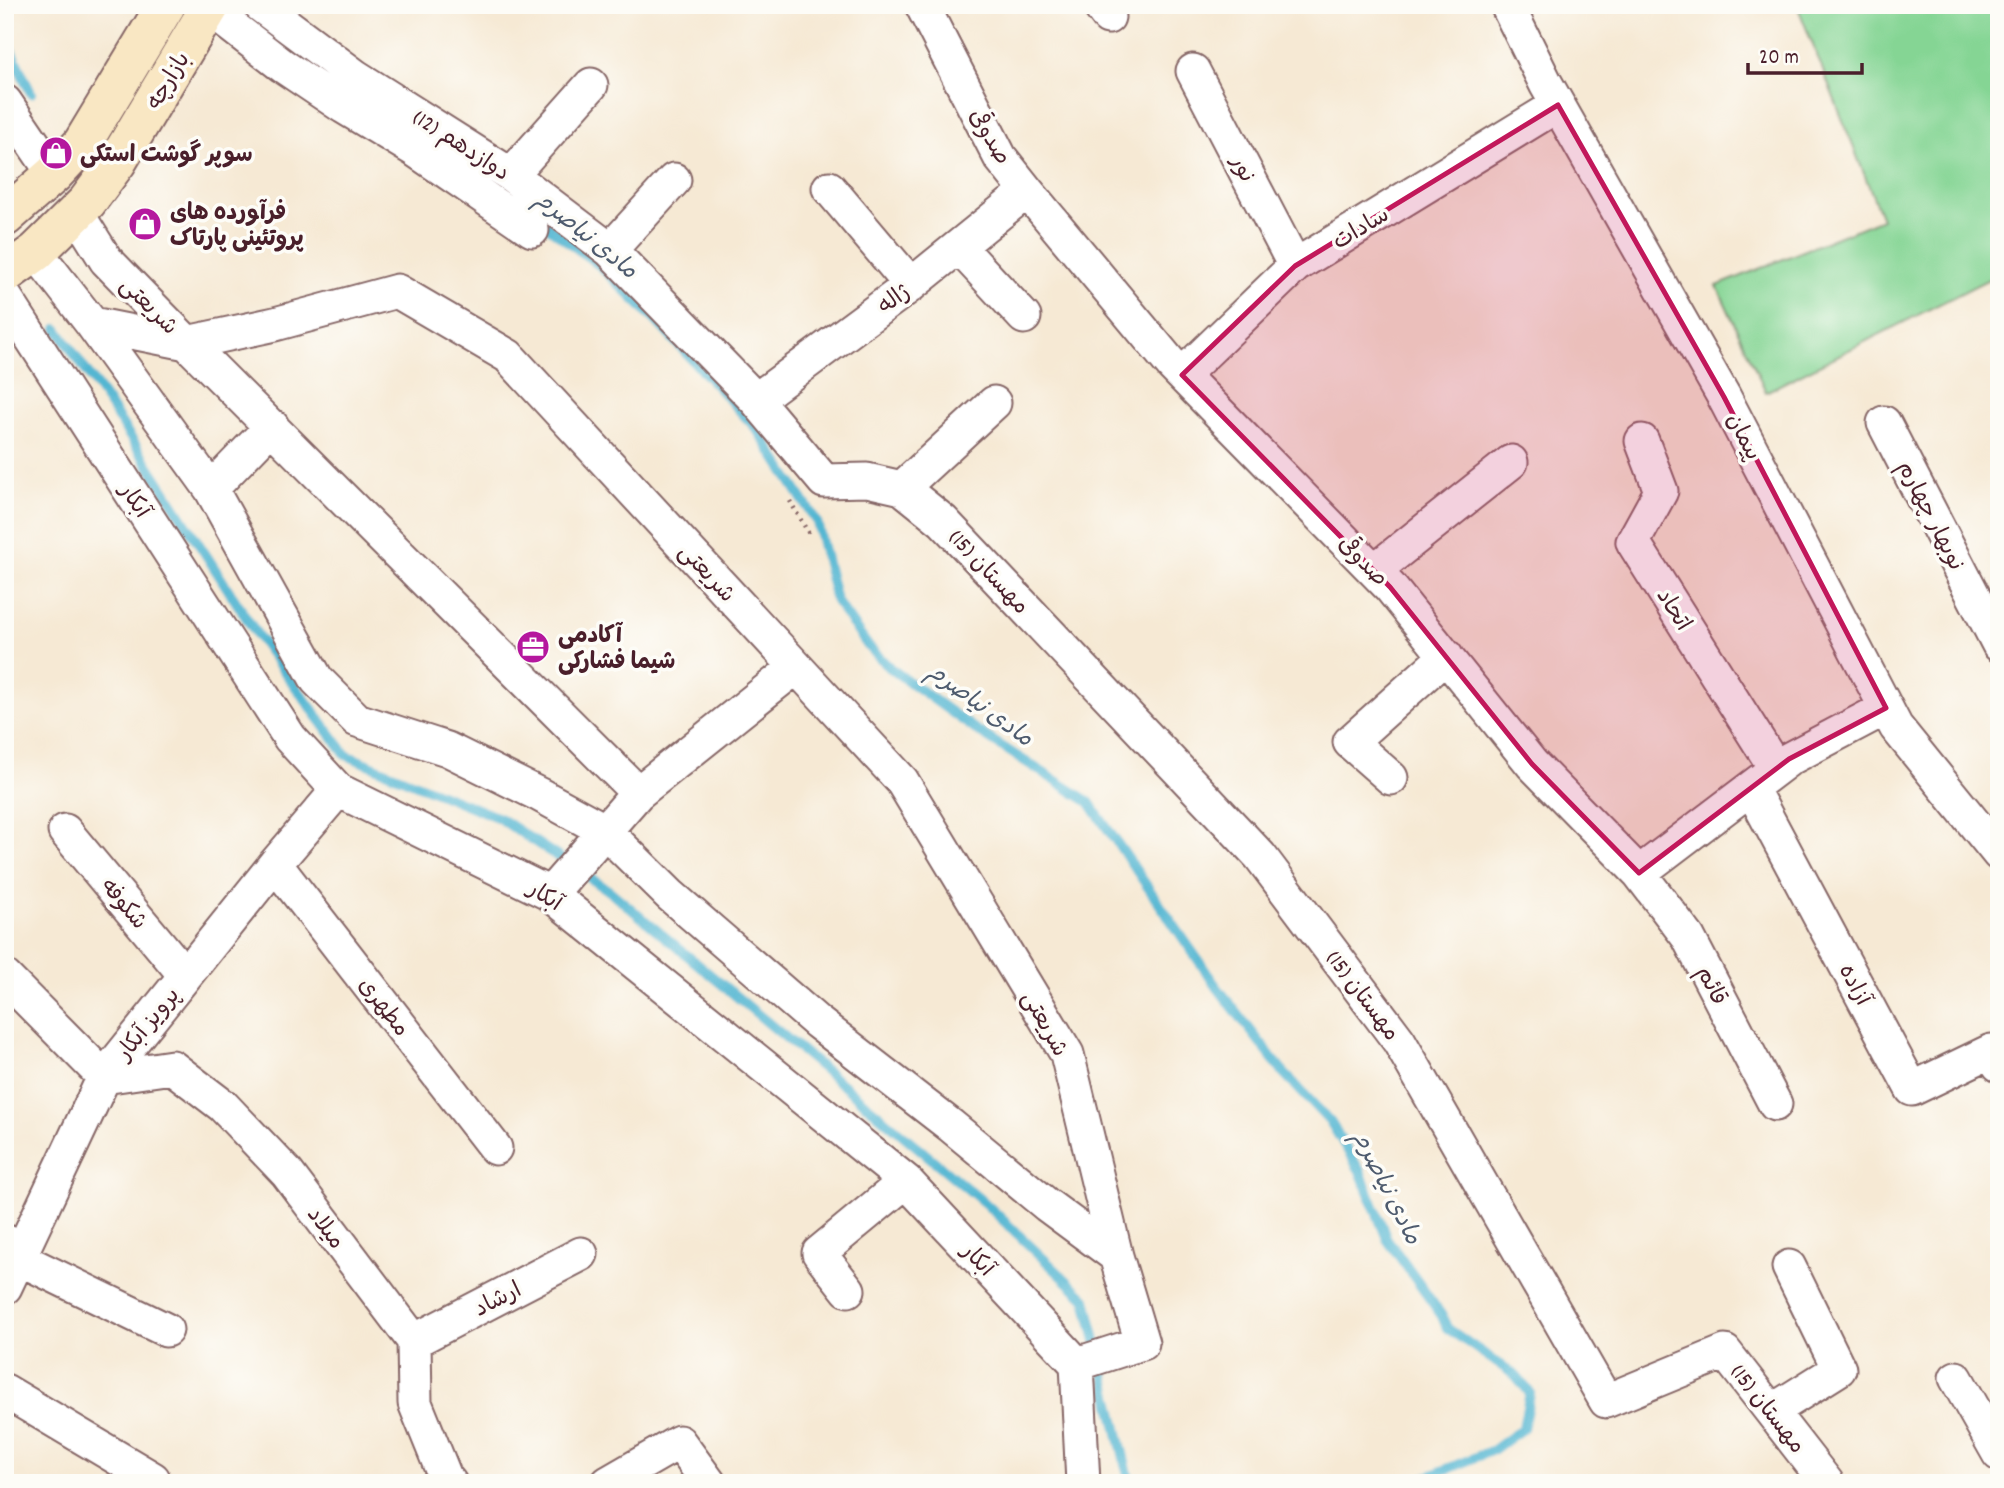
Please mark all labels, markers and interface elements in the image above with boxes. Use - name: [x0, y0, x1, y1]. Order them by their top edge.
- scale bar: [1748, 32, 1862, 76]
- text: 20 m: [1759, 44, 1799, 74]
- street label: بازارچه: [140, 47, 200, 117]
- street label: دوازدهم (12): [405, 103, 515, 191]
- street label: صدوقی: [959, 103, 1018, 172]
- shop icon: سوپر گوشت استکی: [37, 134, 75, 172]
- place label: سوپر گوشت استکی: [80, 139, 253, 173]
- street label: نور: [1220, 149, 1262, 189]
- water label: مادی نیاصرم: [526, 184, 644, 288]
- place label: فرآورده های پروتئینی پارتاک: [170, 198, 304, 257]
- street label: سادات: [1327, 200, 1396, 260]
- shop icon: فرآورده های پروتئینی پارتاک: [126, 205, 164, 243]
- street label: شریعتی: [111, 271, 184, 344]
- street label: ژاله: [872, 278, 918, 324]
- street label: پیمان: [1716, 408, 1768, 467]
- street label: نوبهار چهارم: [1887, 456, 1971, 577]
- street label: آبکار: [108, 476, 157, 527]
- street label: مهستان (15): [939, 523, 1036, 623]
- street label: صدوقی: [1329, 529, 1395, 595]
- street label: شریعتی: [669, 537, 742, 611]
- street label: اتحاد: [1646, 583, 1698, 639]
- place label: آکادمی شیما فشارکی: [558, 621, 675, 680]
- office icon: آکادمی شیما فشارکی: [514, 628, 552, 666]
- water label: مادی نیاصرم: [919, 656, 1039, 756]
- street label: شکوفه: [91, 872, 154, 938]
- street label: آبکار: [518, 873, 569, 922]
- street label: مهستان (15): [1316, 945, 1406, 1049]
- street label: آزاده: [1828, 959, 1878, 1013]
- street label: قائم: [1686, 961, 1734, 1012]
- street label: مطهری: [348, 971, 416, 1045]
- street label: پرویز آبکار: [109, 982, 189, 1070]
- street label: شریعتی: [1011, 986, 1074, 1064]
- water label: مادی نیاصرم: [1342, 1125, 1428, 1251]
- street label: میلاد: [297, 1201, 351, 1257]
- street label: آبکار: [951, 1236, 1002, 1287]
- street label: ارشاد: [469, 1275, 528, 1327]
- street label: مهستان (15): [1721, 1358, 1812, 1462]

